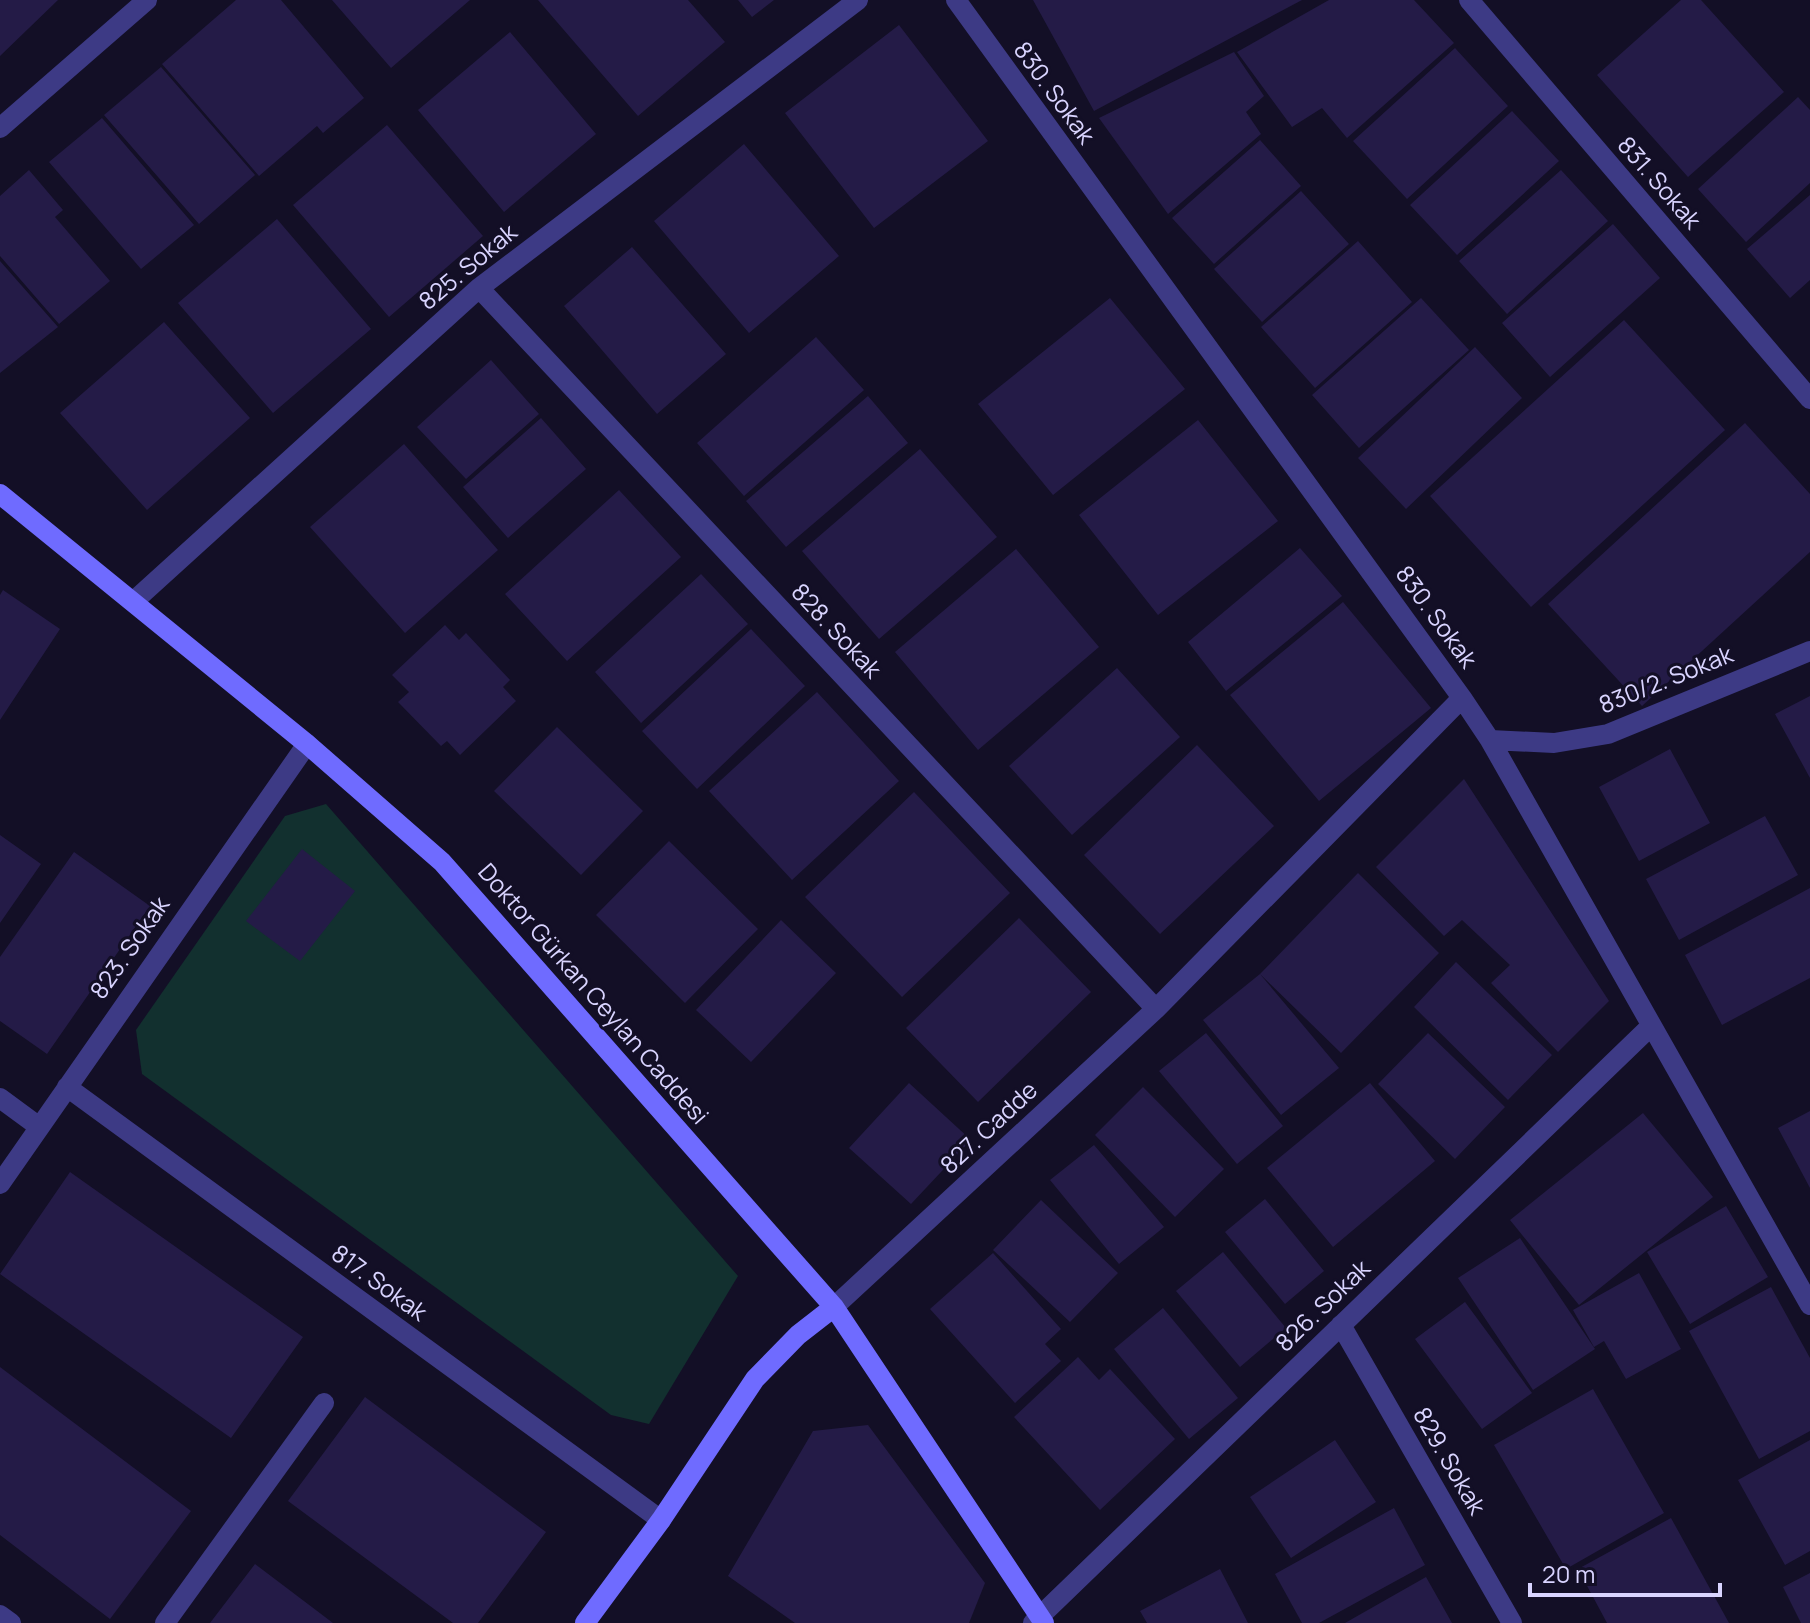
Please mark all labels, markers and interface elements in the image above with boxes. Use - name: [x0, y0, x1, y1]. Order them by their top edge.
- street label: 830. Sokak: [1007, 34, 1104, 151]
- street label: 831. Sokak: [1611, 129, 1710, 236]
- street label: 825. Sokak: [411, 214, 524, 317]
- street label: 830. Sokak: [1389, 558, 1486, 675]
- street label: 828. Sokak: [785, 575, 890, 685]
- street label: 830/2. Sokak: [1593, 636, 1738, 720]
- street label: Doktor Gürkan Ceylan Caddesi: [471, 855, 717, 1131]
- street label: 823. Sokak: [81, 888, 177, 1005]
- street label: 827. Cadde: [932, 1073, 1044, 1181]
- street label: 817. Sokak: [325, 1236, 435, 1328]
- street label: 826. Sokak: [1268, 1251, 1377, 1358]
- street label: 829. Sokak: [1406, 1400, 1495, 1521]
- scale bar: [1530, 1547, 1720, 1597]
- text: 20 m: [1542, 1557, 1595, 1590]

